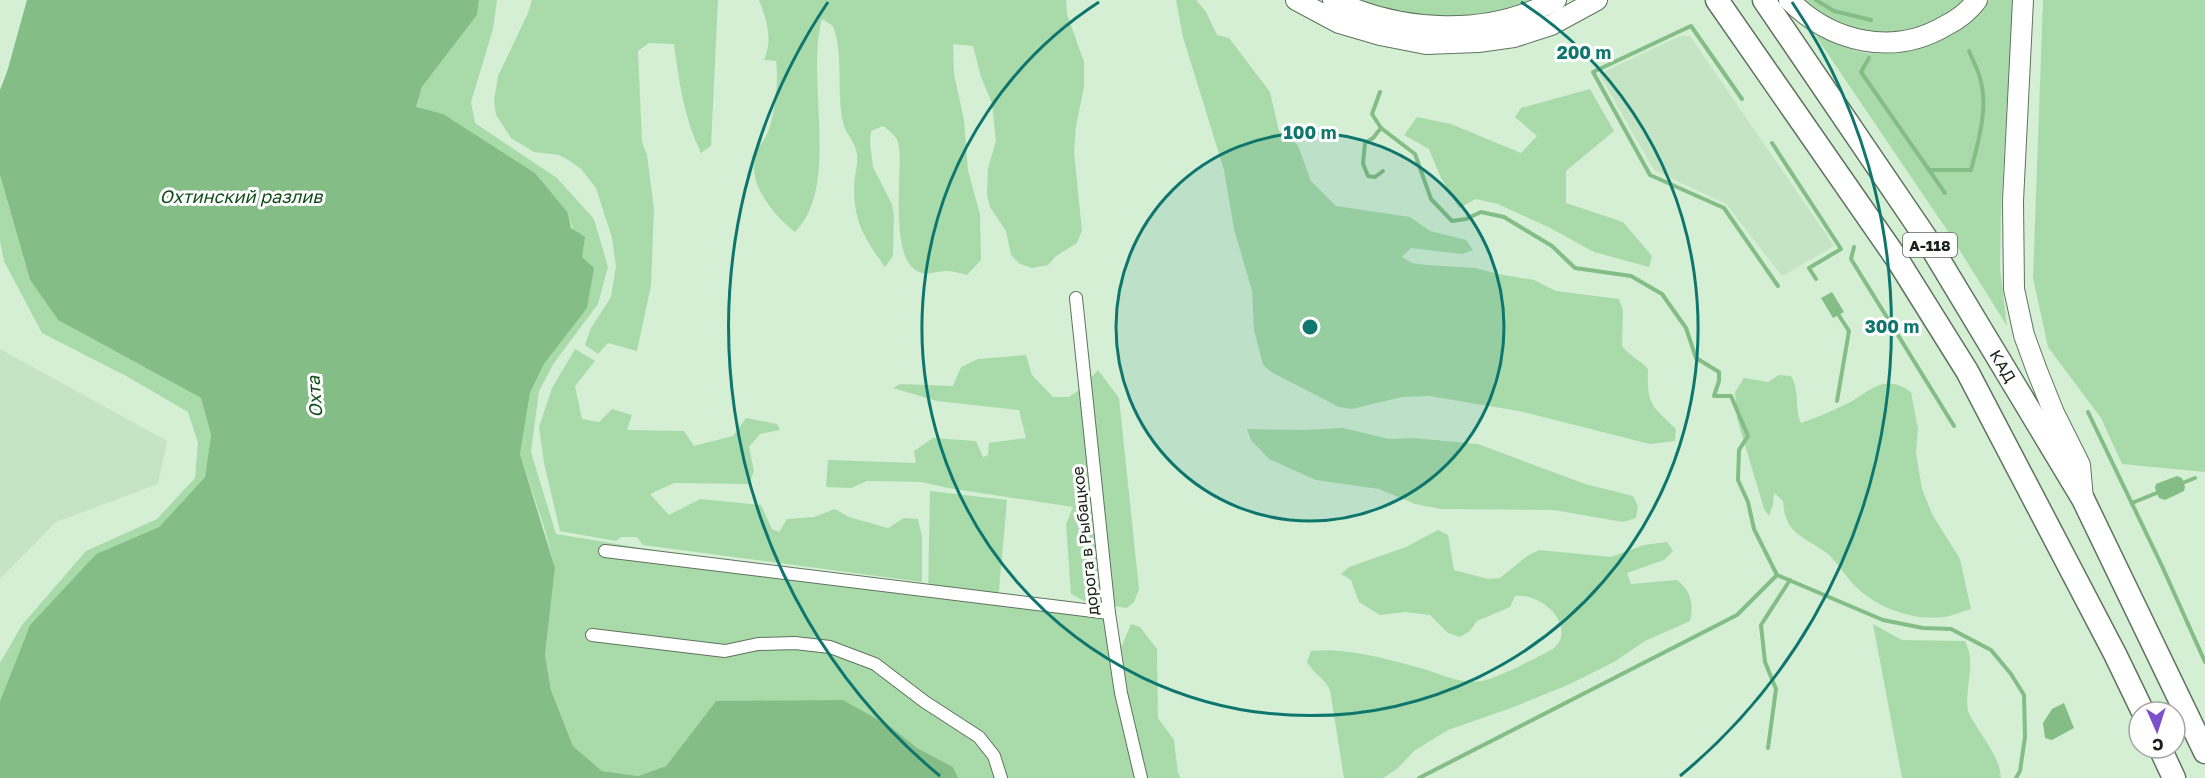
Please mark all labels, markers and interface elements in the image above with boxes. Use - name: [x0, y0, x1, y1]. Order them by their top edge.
- text: 200 m: [1557, 41, 1611, 63]
- text: 100 m: [1284, 121, 1336, 143]
- water label: Охтинский разлив: [160, 185, 323, 207]
- road number: А-118: [1903, 233, 1957, 257]
- text: 300 m: [1865, 315, 1919, 337]
- centre of rings: [1300, 317, 1320, 337]
- street label: КАД: [1986, 346, 2021, 386]
- water label: Охта: [302, 375, 326, 419]
- street label: дорога в Рыбацкое: [1067, 465, 1103, 617]
- north arrow: [2127, 700, 2187, 760]
- text: С: [2152, 735, 2164, 755]

